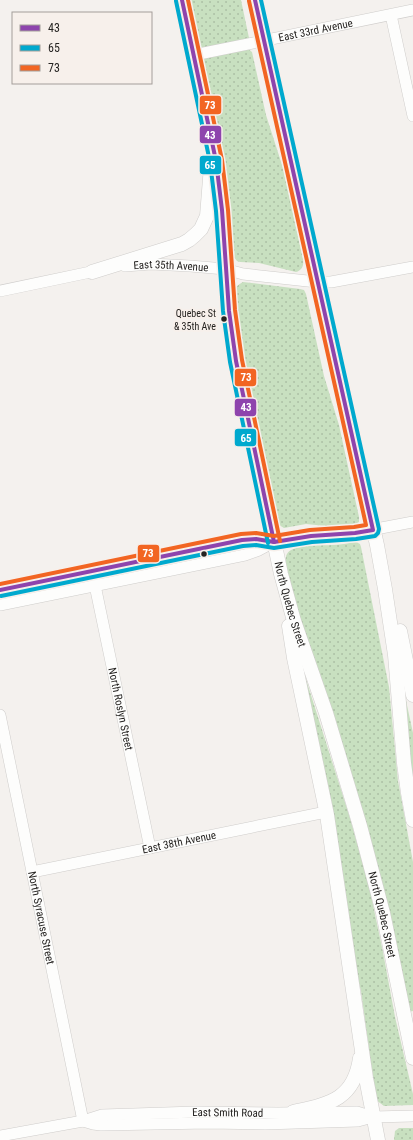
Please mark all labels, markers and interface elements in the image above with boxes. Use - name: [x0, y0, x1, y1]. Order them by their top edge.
- legend: [12, 12, 152, 84]
- street label: East 33rd Avenue: [277, 17, 354, 44]
- text: 43: [48, 21, 60, 35]
- text: 65: [48, 41, 60, 55]
- text: 73: [48, 61, 60, 75]
- line badge: 73: [199, 95, 222, 115]
- text: 73: [204, 99, 216, 112]
- line badge: 43: [199, 125, 222, 144]
- text: 43: [204, 129, 216, 142]
- line badge: 65: [199, 155, 222, 175]
- text: 65: [204, 159, 216, 172]
- street label: East 35th Avenue: [133, 258, 209, 275]
- place label: Quebec St & 35th Ave: [174, 308, 216, 332]
- marker: Quebec St & 35th Ave: [219, 314, 229, 324]
- line badge: 73: [234, 368, 257, 387]
- text: 73: [240, 371, 252, 384]
- line badge: 43: [234, 398, 257, 417]
- text: 43: [240, 401, 252, 414]
- line badge: 65: [234, 428, 257, 447]
- text: 65: [240, 432, 252, 445]
- line badge: 73: [137, 544, 160, 563]
- text: 73: [142, 547, 154, 560]
- unlabelled marker: [199, 549, 209, 559]
- street label: North Quebec Street: [272, 561, 309, 649]
- street label: North Roslyn Street: [105, 667, 135, 752]
- street label: East 38th Avenue: [141, 829, 217, 856]
- street label: North Syracuse Street: [25, 870, 57, 966]
- street label: North Quebec Street: [365, 870, 398, 959]
- street label: East Smith Road: [192, 1106, 263, 1120]

